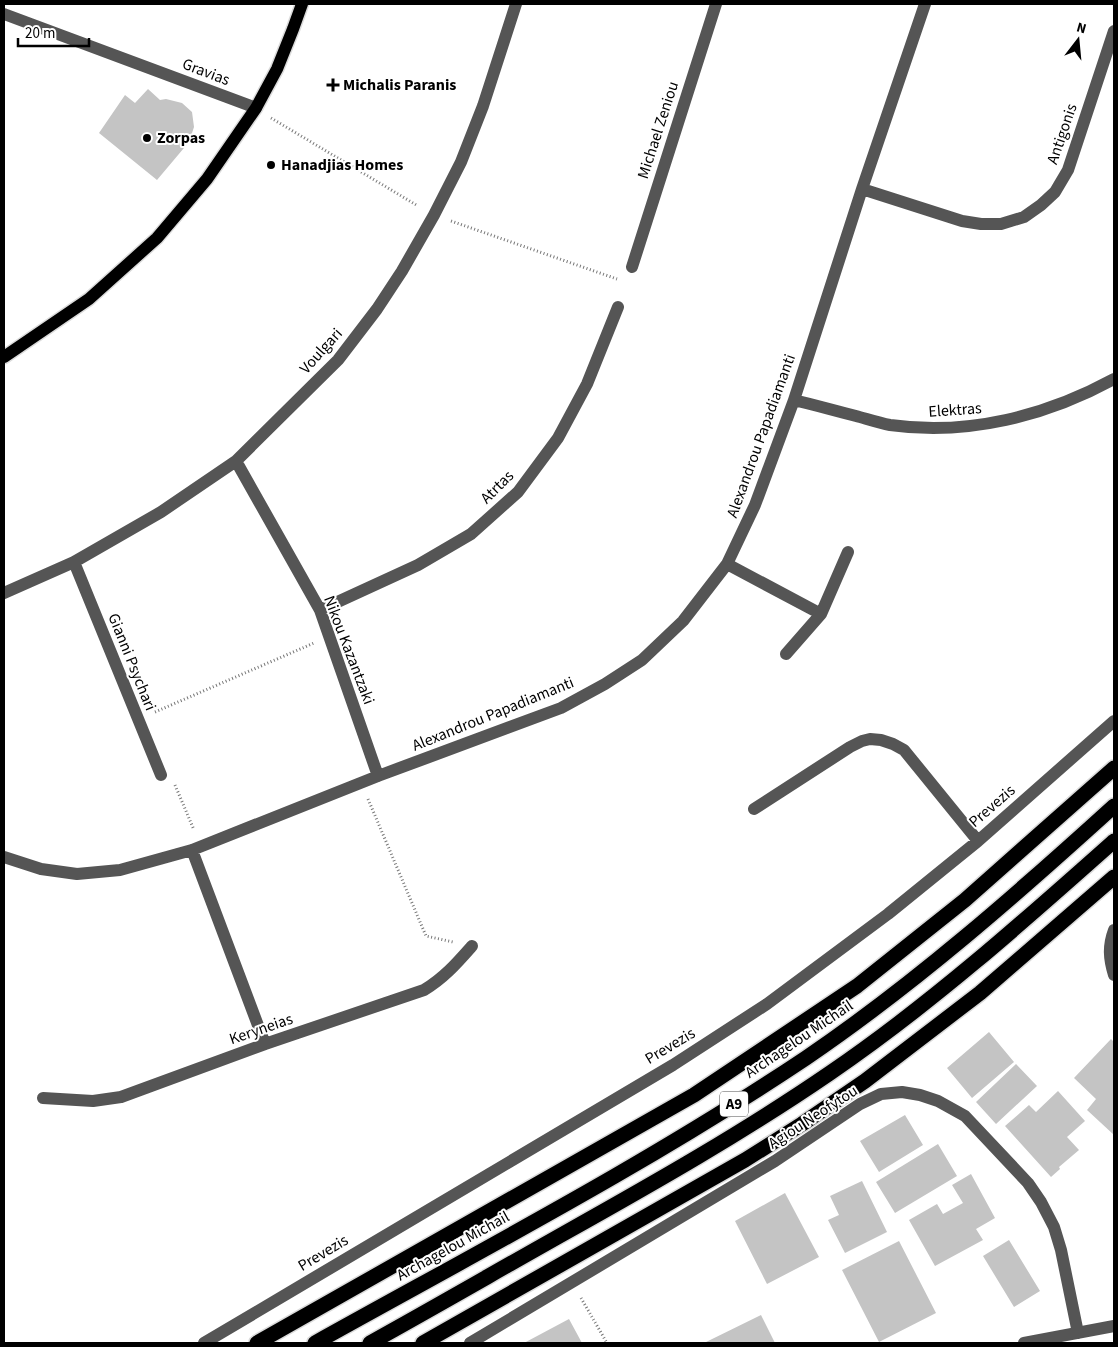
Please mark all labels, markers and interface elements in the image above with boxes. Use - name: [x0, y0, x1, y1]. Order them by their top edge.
- scale bar: [18, 15, 89, 47]
- north arrow: [1053, 15, 1103, 65]
- text: N: [1074, 18, 1089, 39]
- text: 20 m: [25, 23, 55, 44]
- street label: Gravias: [179, 53, 233, 91]
- place label: Michalis Paranis: [343, 74, 456, 96]
- marker: Michalis Paranis: [327, 79, 339, 91]
- street label: Michael Zeniou: [632, 79, 684, 181]
- street label: Antigonis: [1041, 101, 1083, 167]
- place label: Zorpas: [157, 127, 205, 149]
- marker: Zorpas: [141, 132, 153, 144]
- place label: Hanadjias Homes: [281, 154, 403, 176]
- marker: Hanadjias Homes: [265, 159, 277, 171]
- street label: Voulgari: [294, 323, 348, 379]
- street label: Alexandrou Papadiamanti: [721, 351, 801, 521]
- street label: Elektras: [928, 397, 983, 423]
- street label: Atrtas: [475, 465, 519, 509]
- street label: Nikou Kazantzaki: [318, 592, 380, 708]
- street label: Gianni Psychari: [102, 610, 162, 714]
- street label: Alexandrou Papadiamanti: [409, 671, 577, 757]
- street label: Prevezis: [964, 779, 1020, 832]
- street label: Archagelou Michail: [741, 995, 857, 1083]
- street label: Keryneias: [226, 1008, 296, 1050]
- street label: Prevezis: [641, 1022, 700, 1070]
- street label: Agiou Neofytou: [764, 1080, 862, 1154]
- road number: A9: [720, 1092, 748, 1116]
- street label: Archagelou Michail: [392, 1206, 514, 1286]
- street label: Prevezis: [294, 1229, 353, 1277]

